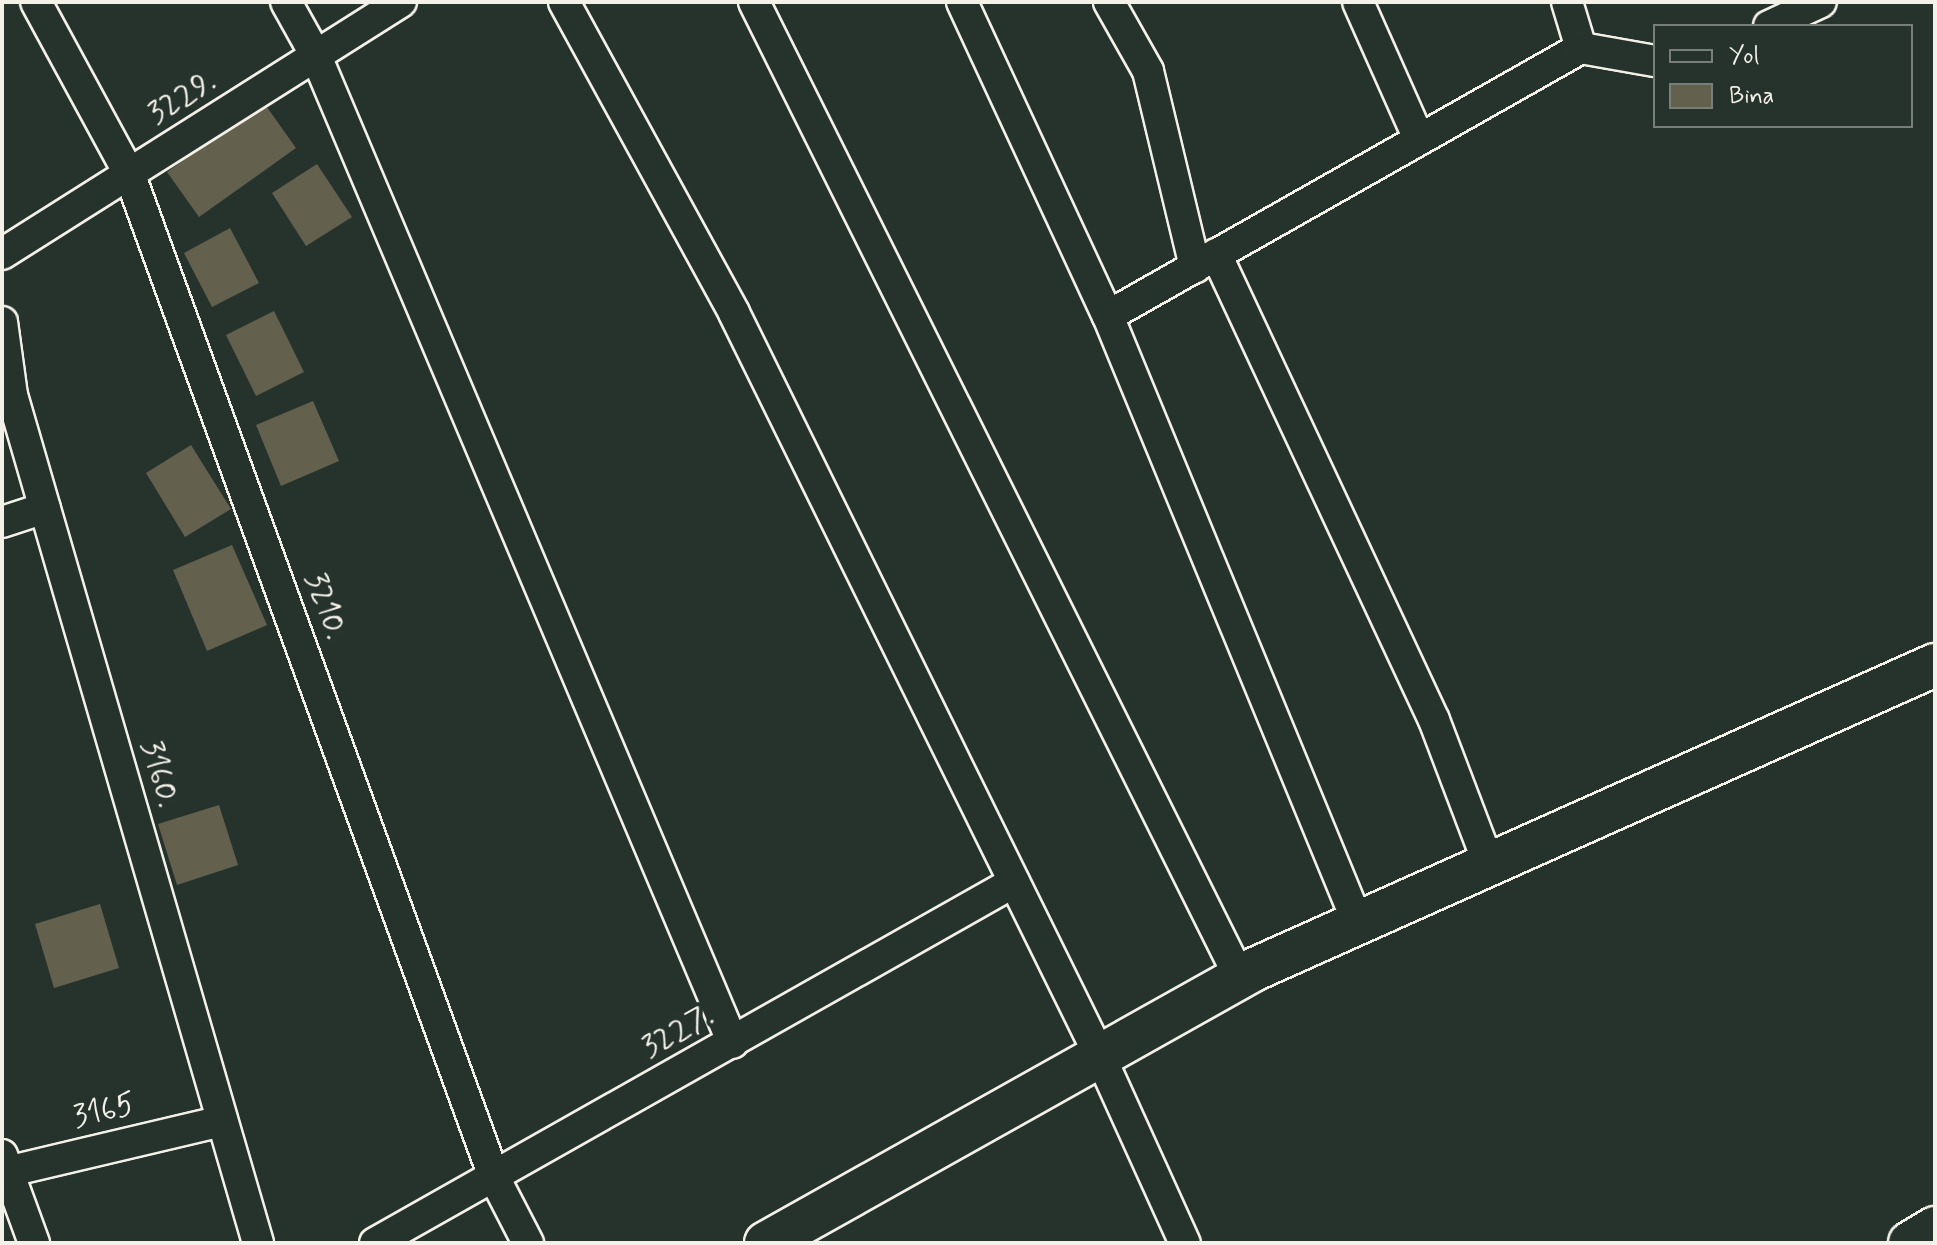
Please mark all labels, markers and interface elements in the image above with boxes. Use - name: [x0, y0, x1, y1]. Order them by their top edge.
- legend: [1653, 24, 1913, 128]
- text: Yol: [1729, 41, 1759, 72]
- street label: 3229.: [141, 62, 223, 134]
- text: Bina: [1729, 81, 1774, 112]
- street label: 3210.: [295, 567, 355, 645]
- street label: 3160.: [131, 736, 187, 812]
- street label: 3227.: [635, 997, 721, 1067]
- street label: 3165: [69, 1085, 139, 1137]

